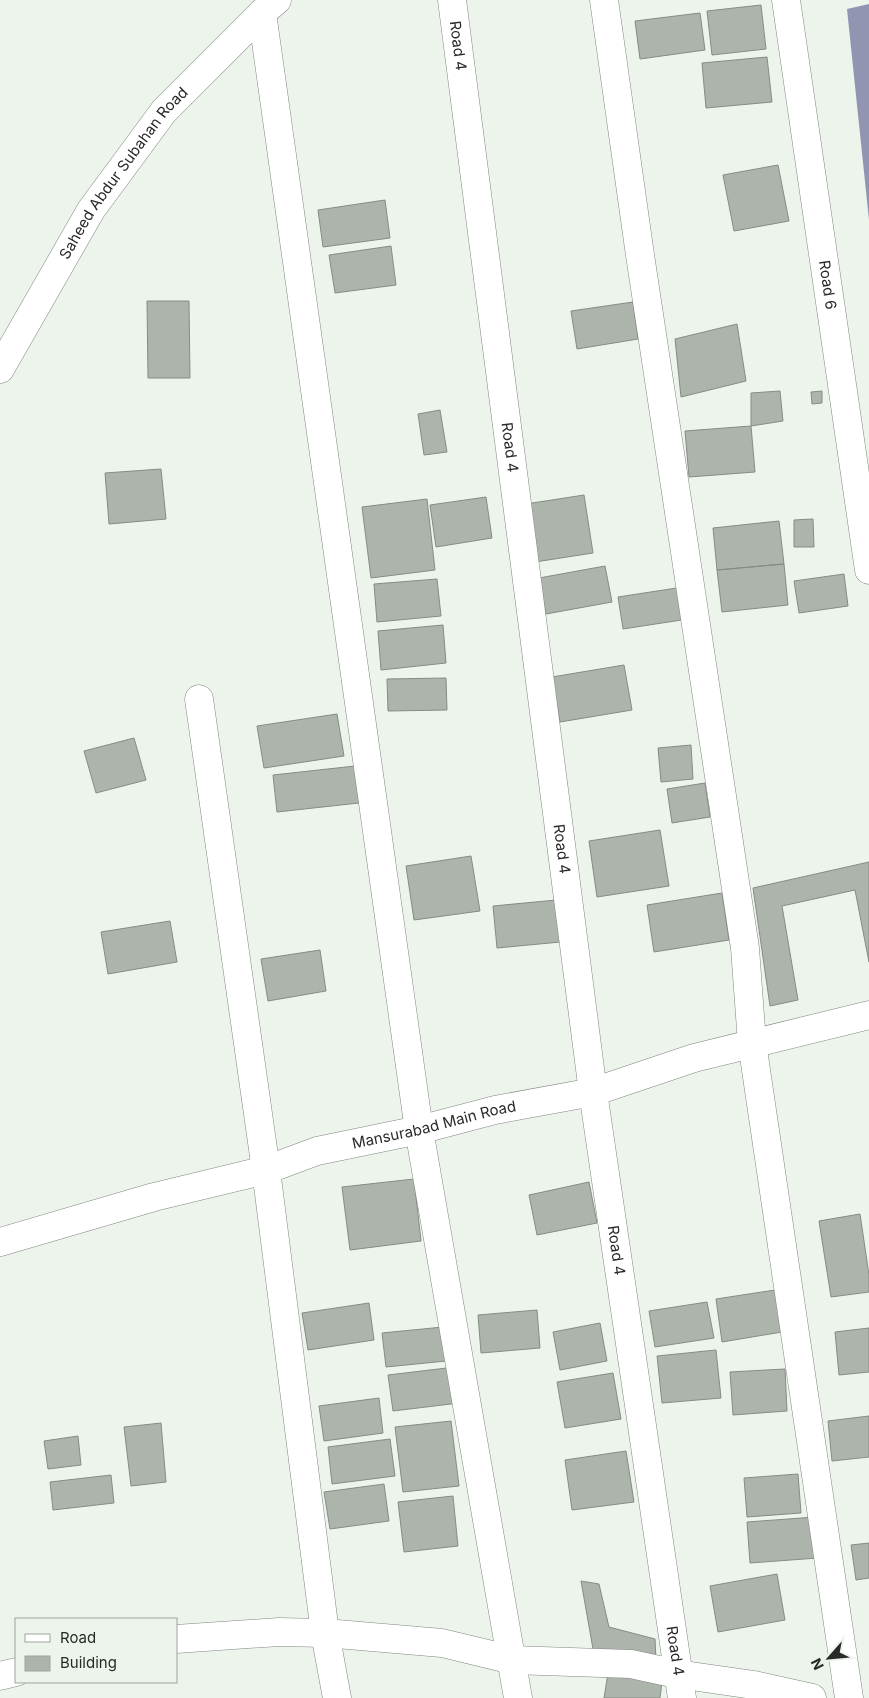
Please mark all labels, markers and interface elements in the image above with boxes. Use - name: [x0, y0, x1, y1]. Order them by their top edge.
- street label: Road 4: [446, 19, 471, 72]
- street label: Saheed Abdur Subahan Road: [55, 83, 192, 262]
- street label: Road 6: [815, 259, 841, 311]
- street label: Road 4: [498, 421, 523, 473]
- street label: Road 4: [549, 823, 575, 875]
- street label: Mansurabad Main Road: [350, 1096, 517, 1153]
- street label: Road 4: [604, 1224, 630, 1276]
- legend: [15, 1618, 178, 1683]
- street label: Road 4: [663, 1625, 689, 1677]
- text: Road: [60, 1628, 96, 1647]
- north arrow: [804, 1633, 854, 1683]
- text: Building: [60, 1653, 117, 1672]
- text: N: [807, 1656, 827, 1673]

